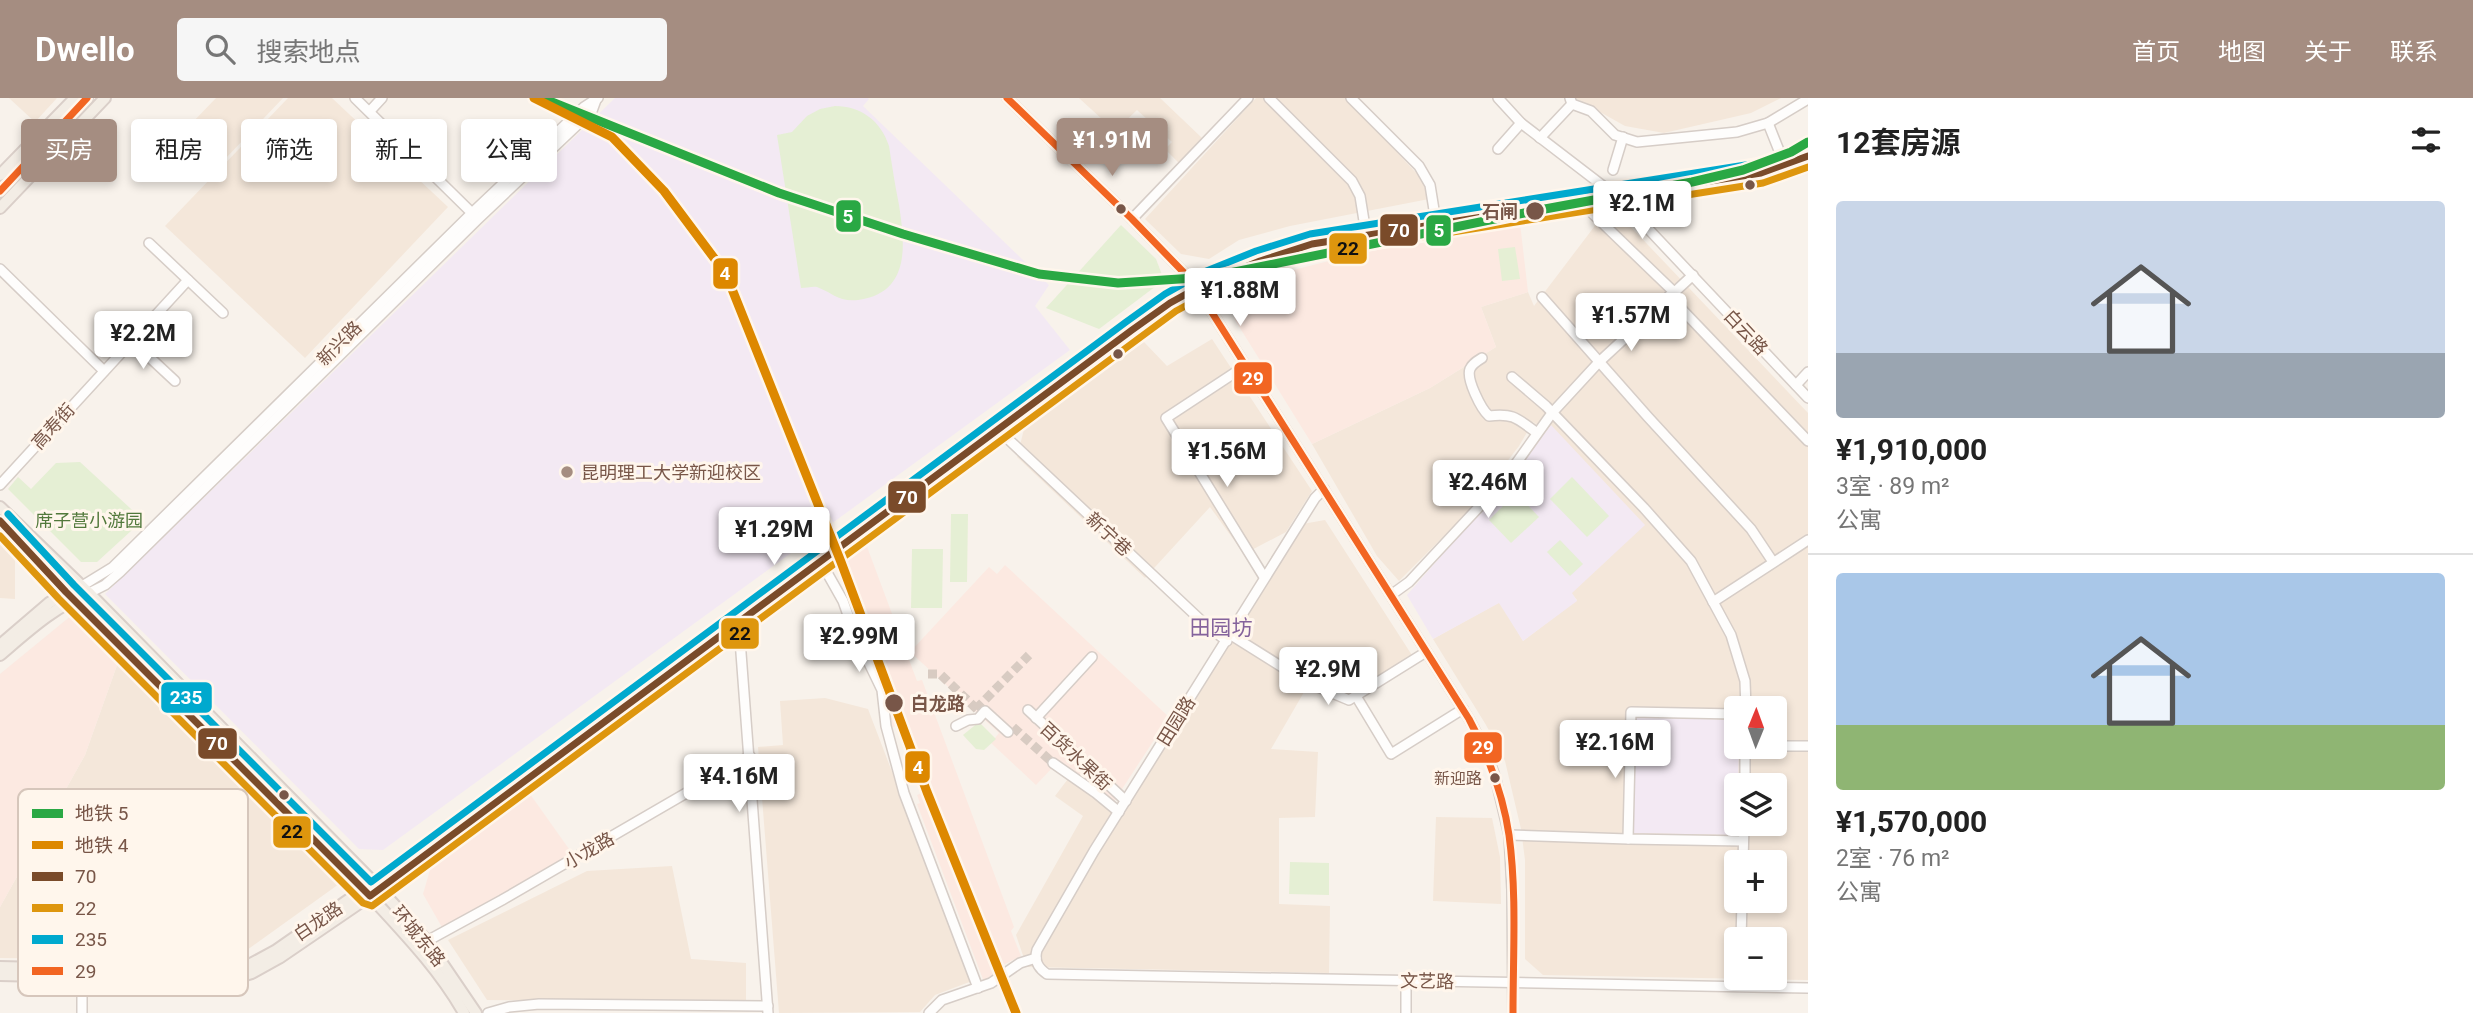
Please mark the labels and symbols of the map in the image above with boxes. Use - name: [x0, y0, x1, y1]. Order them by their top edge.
- pin: ¥1.91M: [1055, 118, 1169, 178]
- unlabelled marker: [1743, 178, 1757, 192]
- pin: ¥2.1M: [1593, 181, 1691, 241]
- line badge: 5: [835, 199, 862, 233]
- marker: 石闸: [1524, 200, 1546, 222]
- place label: 石闸: [1482, 201, 1518, 222]
- unlabelled marker: [1114, 202, 1128, 216]
- text: 5: [843, 205, 854, 228]
- line badge: 70: [1379, 213, 1419, 247]
- line badge: 5: [1425, 214, 1452, 247]
- text: 70: [1388, 219, 1410, 242]
- text: 5: [1434, 219, 1445, 242]
- line badge: 22: [1328, 232, 1368, 265]
- text: 22: [1337, 237, 1359, 260]
- line badge: 4: [712, 257, 739, 290]
- text: 4: [720, 262, 731, 285]
- pin: ¥1.88M: [1183, 268, 1297, 328]
- pin: ¥1.57M: [1574, 294, 1688, 353]
- street label: 白云路: [1720, 305, 1772, 359]
- pin: ¥2.2M: [94, 312, 192, 371]
- street label: 新兴路: [312, 316, 366, 370]
- unlabelled marker: [1111, 347, 1125, 361]
- line badge: 29: [1233, 361, 1273, 395]
- text: 29: [1242, 367, 1264, 390]
- street label: 高寿街: [27, 399, 79, 453]
- pin: ¥1.56M: [1170, 430, 1284, 489]
- pin: ¥2.46M: [1431, 460, 1545, 520]
- place label: 昆明理工大学新迎校区: [581, 462, 761, 483]
- marker: 昆明理工大学新迎校区: [559, 464, 575, 480]
- line badge: 70: [887, 480, 927, 514]
- text: 70: [896, 486, 918, 509]
- pin: ¥1.29M: [717, 508, 831, 567]
- street label: 新宁巷: [1082, 508, 1136, 560]
- park label: 席子营小游园: [35, 510, 143, 531]
- pin: ¥2.99M: [802, 614, 916, 674]
- district label: 田园坊: [1190, 616, 1253, 640]
- line badge: 22: [720, 617, 760, 650]
- text: 22: [729, 622, 751, 645]
- pin: ¥2.9M: [1279, 648, 1377, 707]
- line badge: 235: [160, 681, 213, 714]
- text: 235: [170, 686, 202, 709]
- marker: 白龙路: [883, 692, 905, 714]
- place label: 白龙路: [911, 693, 965, 714]
- street label: 田园路: [1153, 693, 1199, 749]
- north arrow: [1724, 696, 1787, 760]
- street label: 百货水果街: [1036, 718, 1116, 794]
- pin: ¥2.16M: [1558, 720, 1672, 780]
- line badge: 70: [197, 727, 238, 760]
- line badge: 29: [1463, 731, 1503, 764]
- text: 70: [206, 732, 228, 755]
- text: 29: [1472, 736, 1494, 759]
- line badge: 4: [904, 750, 931, 784]
- pin: ¥4.16M: [682, 754, 796, 814]
- text: 4: [913, 756, 924, 779]
- place label: 新迎路: [1434, 769, 1482, 788]
- marker: 新迎路: [1488, 771, 1502, 785]
- unlabelled marker: [277, 788, 291, 802]
- legend: [18, 789, 248, 996]
- text: 地铁 5: [75, 802, 128, 825]
- line badge: 22: [272, 815, 312, 849]
- text: 22: [281, 820, 303, 843]
- street label: 小龙路: [560, 827, 618, 873]
- text: 地铁 4: [75, 834, 129, 857]
- text: 70: [75, 865, 96, 888]
- text: 22: [75, 897, 96, 920]
- street label: 白龙路: [290, 897, 346, 945]
- street label: 环城东路: [388, 901, 450, 971]
- text: 235: [75, 928, 107, 951]
- text: 29: [75, 960, 96, 983]
- street label: 文艺路: [1400, 970, 1454, 992]

